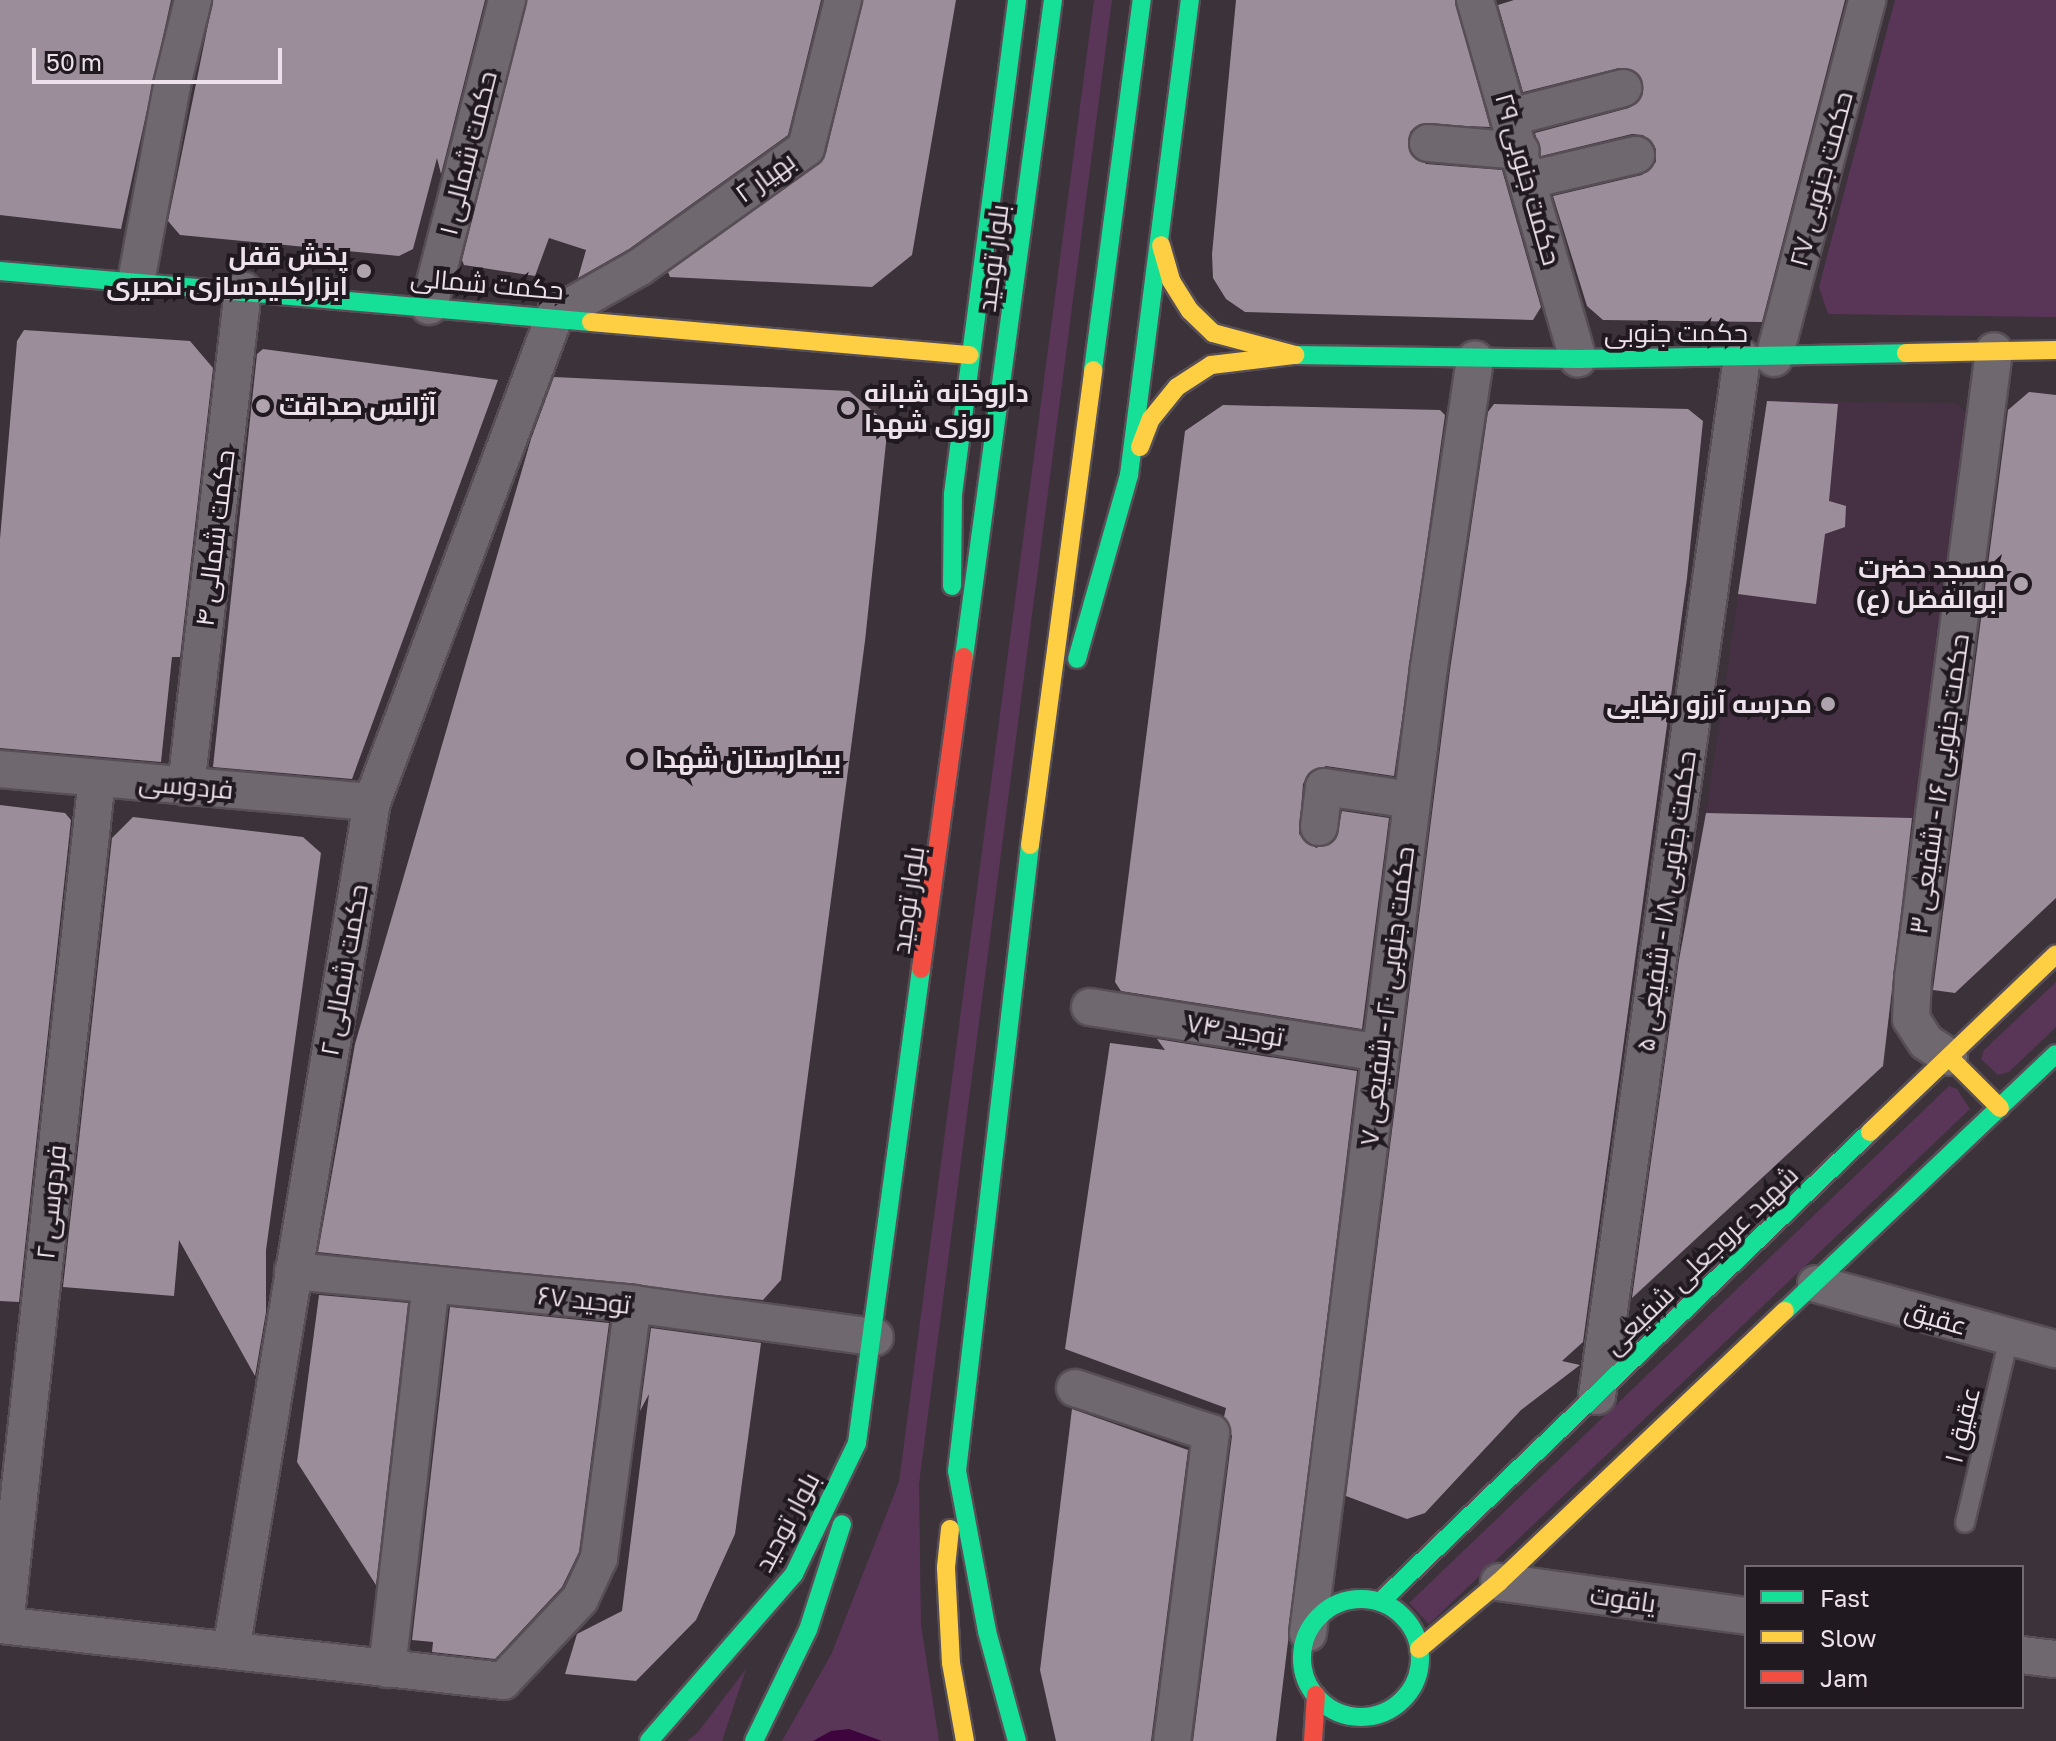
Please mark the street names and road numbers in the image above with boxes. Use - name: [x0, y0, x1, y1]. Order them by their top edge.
- street label: حکمت شمالی ۱: [433, 68, 503, 238]
- street label: حکمت جنوبی ۲۷: [1783, 88, 1859, 270]
- street label: حکمت جنوبی ۲۹: [1489, 89, 1567, 269]
- street label: بهیار ۲: [729, 145, 801, 209]
- street label: بلوار توحید: [971, 202, 1015, 314]
- street label: حکمت شمالی: [409, 262, 565, 306]
- street label: حکمت جنوبی: [1604, 317, 1748, 349]
- street label: حکمت شمالی ۴: [189, 448, 241, 628]
- street label: حکمت جنوبی ۱۶ - شفیعی ۳: [1902, 632, 1976, 936]
- street label: حکمت جنوبی ۱۸ - شفیعی ۵: [1629, 749, 1703, 1053]
- street label: فردوسی: [137, 766, 235, 806]
- street label: بلوار توحید: [885, 844, 931, 956]
- street label: حکمت جنوبی ۲۰ - شفیعی ۷: [1353, 845, 1421, 1147]
- street label: حکمت شمالی ۲: [314, 882, 374, 1058]
- street label: توحید ۷۴: [1184, 1007, 1286, 1053]
- street label: فردوسی ۲: [29, 1143, 73, 1261]
- street label: شهید عروجعلی شفیعی: [1597, 1159, 1805, 1361]
- street label: توحید ۶۷: [536, 1280, 632, 1320]
- street label: عقیق: [1901, 1294, 1971, 1342]
- street label: عقیق ۱: [1937, 1384, 1987, 1466]
- street label: بلوار توحید: [748, 1467, 826, 1577]
- street label: یاقوت: [1588, 1579, 1658, 1619]

